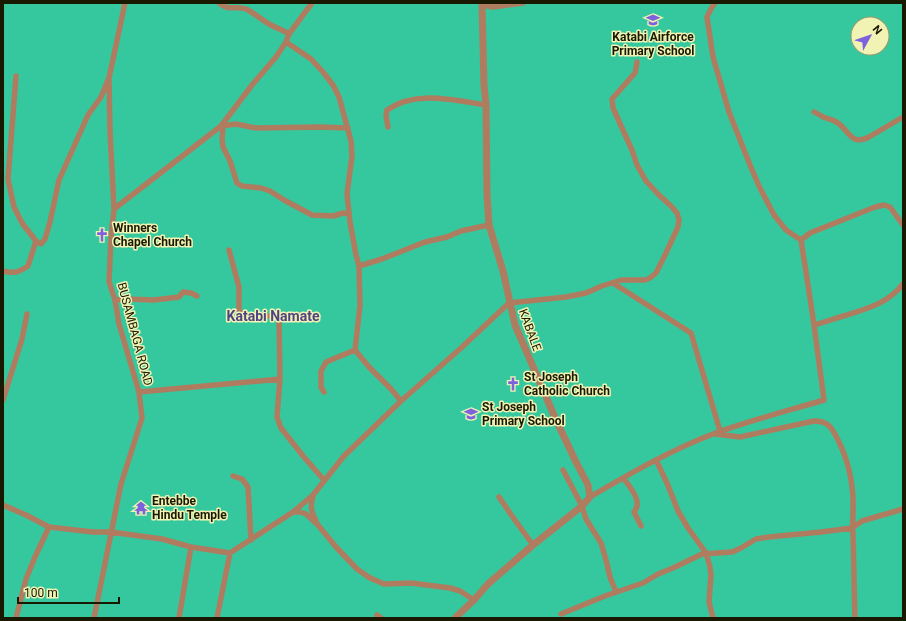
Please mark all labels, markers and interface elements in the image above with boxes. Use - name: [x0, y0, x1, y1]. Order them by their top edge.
- school or university icon: Katabi Airforce Primary School: [645, 12, 661, 28]
- north arrow: [850, 16, 890, 56]
- text: N: [870, 23, 885, 37]
- place label: Katabi Airforce Primary School: [612, 30, 694, 58]
- place label: Winners Chapel Church: [113, 221, 192, 249]
- church icon: Winners Chapel Church: [94, 227, 110, 243]
- street label: BUSAMBAGA ROAD: [115, 281, 156, 387]
- street label: KABALE: [516, 307, 544, 353]
- district label: Katabi Namate: [227, 308, 320, 324]
- place label: St Joseph Catholic Church: [524, 370, 610, 398]
- church icon: St Joseph Catholic Church: [505, 376, 521, 392]
- place label: St Joseph Primary School: [482, 400, 565, 428]
- school or university icon: St Joseph Primary School: [463, 406, 479, 422]
- place label: Entebbe Hindu Temple: [152, 494, 227, 522]
- temple icon: Entebbe Hindu Temple: [133, 500, 149, 516]
- scale bar: [18, 579, 119, 605]
- text: 100 m: [24, 586, 58, 600]

